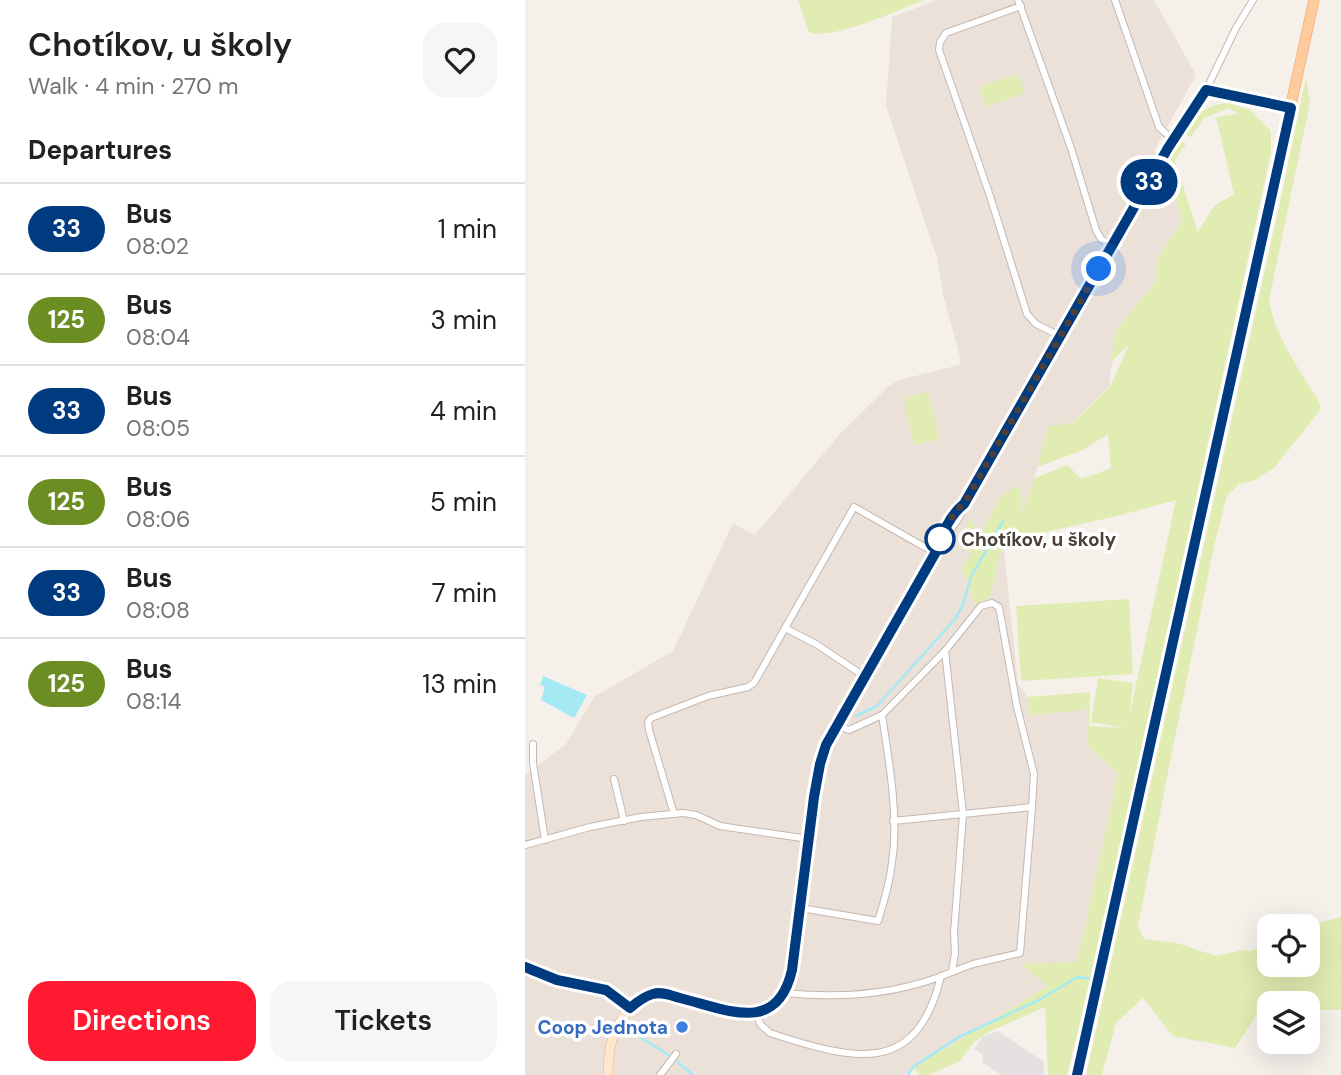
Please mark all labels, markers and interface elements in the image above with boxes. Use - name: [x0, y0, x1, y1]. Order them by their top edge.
- text: Chotíkov, u školy: [28, 23, 292, 66]
- button: heart: [423, 23, 497, 97]
- text: Walk · 4 min · 270 m: [28, 71, 238, 101]
- text: Departures: [28, 133, 172, 167]
- line badge: 33: [1117, 159, 1181, 205]
- text: 33: [1135, 166, 1163, 197]
- text: Bus: [126, 197, 172, 231]
- text: 1 min: [438, 212, 497, 246]
- text: 33: [52, 213, 81, 244]
- text: 08:02: [126, 231, 189, 261]
- your location: [1081, 251, 1116, 286]
- text: Bus: [126, 288, 172, 322]
- text: 3 min: [430, 303, 497, 337]
- text: 125: [48, 304, 85, 335]
- text: 08:04: [126, 322, 190, 352]
- text: Bus: [126, 379, 172, 413]
- text: 4 min: [430, 394, 497, 428]
- text: 33: [52, 395, 81, 426]
- text: 08:05: [126, 413, 190, 443]
- text: Bus: [126, 470, 172, 504]
- text: 5 min: [430, 485, 497, 519]
- text: 125: [48, 486, 85, 517]
- text: 08:06: [126, 504, 191, 534]
- marker: Chotíkov, u školy: [925, 524, 955, 554]
- place label: Chotíkov, u školy: [961, 527, 1117, 552]
- text: Bus: [126, 561, 172, 595]
- text: 7 min: [432, 576, 497, 610]
- text: 33: [52, 577, 81, 608]
- text: 08:08: [126, 595, 190, 625]
- text: Bus: [126, 652, 172, 686]
- text: 13 min: [422, 667, 497, 701]
- text: 125: [48, 668, 85, 699]
- text: 08:14: [126, 686, 182, 716]
- map controls: [1257, 914, 1320, 1054]
- button: locate: [1257, 914, 1320, 977]
- button: Directions: [28, 981, 256, 1061]
- button: Tickets: [270, 981, 497, 1061]
- button: layers: [1257, 991, 1320, 1054]
- place label: Coop Jednota: [537, 1015, 668, 1040]
- marker: Coop Jednota: [674, 1019, 690, 1035]

